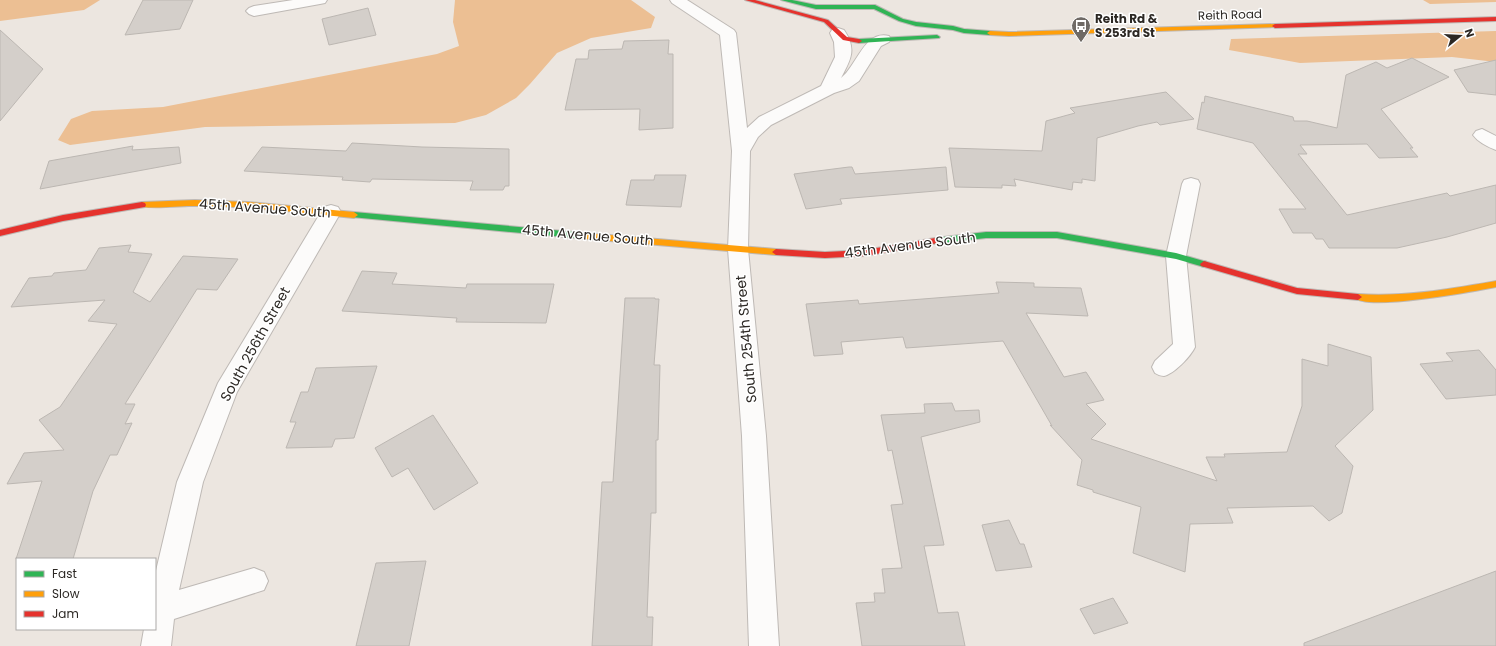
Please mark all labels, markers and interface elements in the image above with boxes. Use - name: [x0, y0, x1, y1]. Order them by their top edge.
- street label: Reith Road: [1198, 5, 1262, 24]
- place label: Reith Rd & S 253rd St: [1095, 10, 1158, 41]
- bus stop icon: Reith Rd & S 253rd St: [1070, 15, 1092, 43]
- north arrow: [1440, 16, 1480, 56]
- text: N: [1461, 26, 1478, 39]
- street label: 45th Avenue South: [199, 193, 331, 223]
- street label: 45th Avenue South: [521, 219, 655, 251]
- street label: 45th Avenue South: [843, 227, 977, 263]
- street label: South 254th Street: [730, 274, 762, 404]
- street label: South 256th Street: [215, 283, 295, 405]
- legend: [16, 558, 156, 630]
- text: Fast: [52, 565, 77, 582]
- text: Slow: [52, 585, 80, 602]
- text: Jam: [52, 605, 79, 622]

